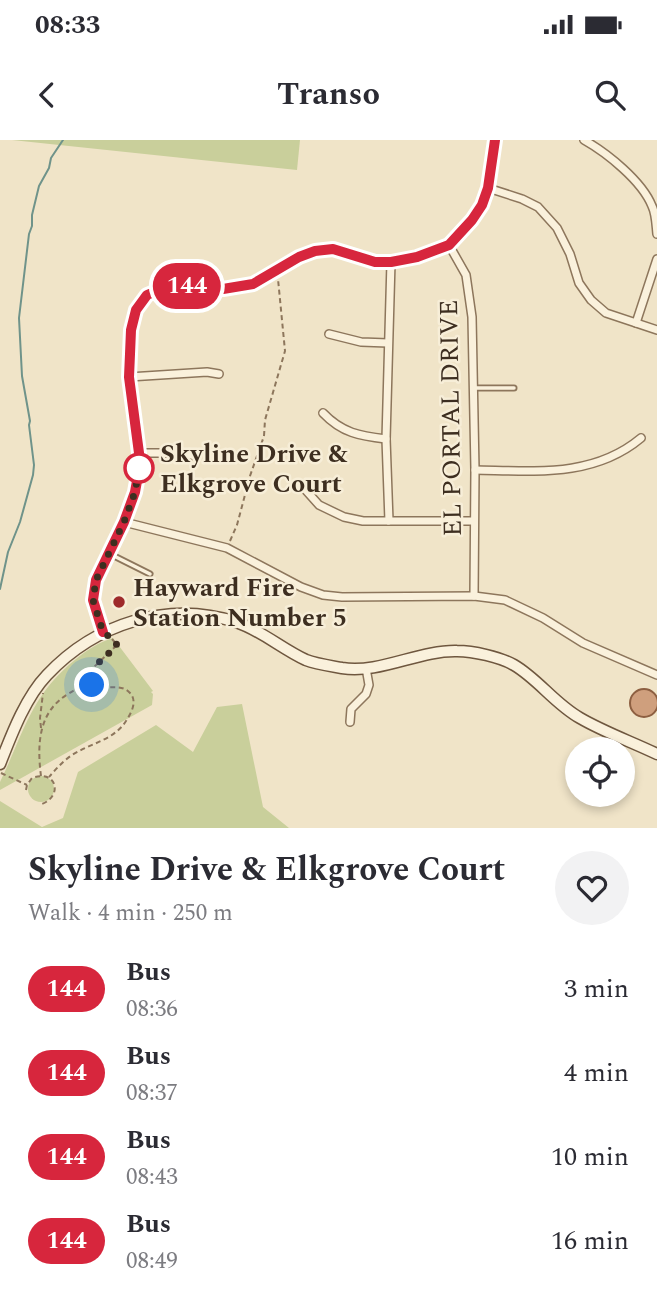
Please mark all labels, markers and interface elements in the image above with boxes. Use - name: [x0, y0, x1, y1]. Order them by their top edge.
- text: 08:33: [35, 5, 100, 45]
- text: Transo: [277, 70, 380, 119]
- icon: back: [28, 76, 66, 114]
- icon: search: [591, 76, 629, 114]
- line badge: 144: [147, 263, 227, 309]
- text: 144: [167, 268, 207, 304]
- street label: EL PORTAL DRIVE: [429, 299, 473, 537]
- place label: Skyline Drive & Elkgrove Court: [160, 434, 348, 504]
- marker: Skyline Drive & Elkgrove Court: [124, 453, 154, 483]
- place label: Hayward Fire Station Number 5: [133, 568, 347, 638]
- marker: Hayward Fire Station Number 5: [111, 594, 127, 610]
- your location: [74, 667, 109, 702]
- map controls: [565, 737, 635, 807]
- button: locate: [565, 737, 635, 807]
- text: Skyline Drive & Elkgrove Court: [28, 845, 505, 895]
- button: heart: [555, 851, 629, 925]
- text: Walk · 4 min · 250 m: [28, 896, 233, 931]
- text: Bus: [126, 952, 171, 992]
- text: 3 min: [564, 969, 629, 1009]
- text: 144: [46, 971, 87, 1007]
- text: 08:36: [126, 992, 178, 1027]
- text: Bus: [126, 1036, 171, 1076]
- text: 4 min: [564, 1053, 629, 1093]
- text: 144: [46, 1055, 87, 1091]
- text: 08:37: [126, 1076, 178, 1111]
- text: Bus: [126, 1120, 171, 1160]
- text: 10 min: [551, 1137, 629, 1177]
- text: 144: [46, 1139, 87, 1175]
- text: 08:43: [126, 1160, 178, 1195]
- text: Bus: [126, 1204, 171, 1244]
- text: 16 min: [551, 1221, 629, 1261]
- text: 144: [46, 1223, 87, 1259]
- text: 08:49: [126, 1244, 178, 1279]

